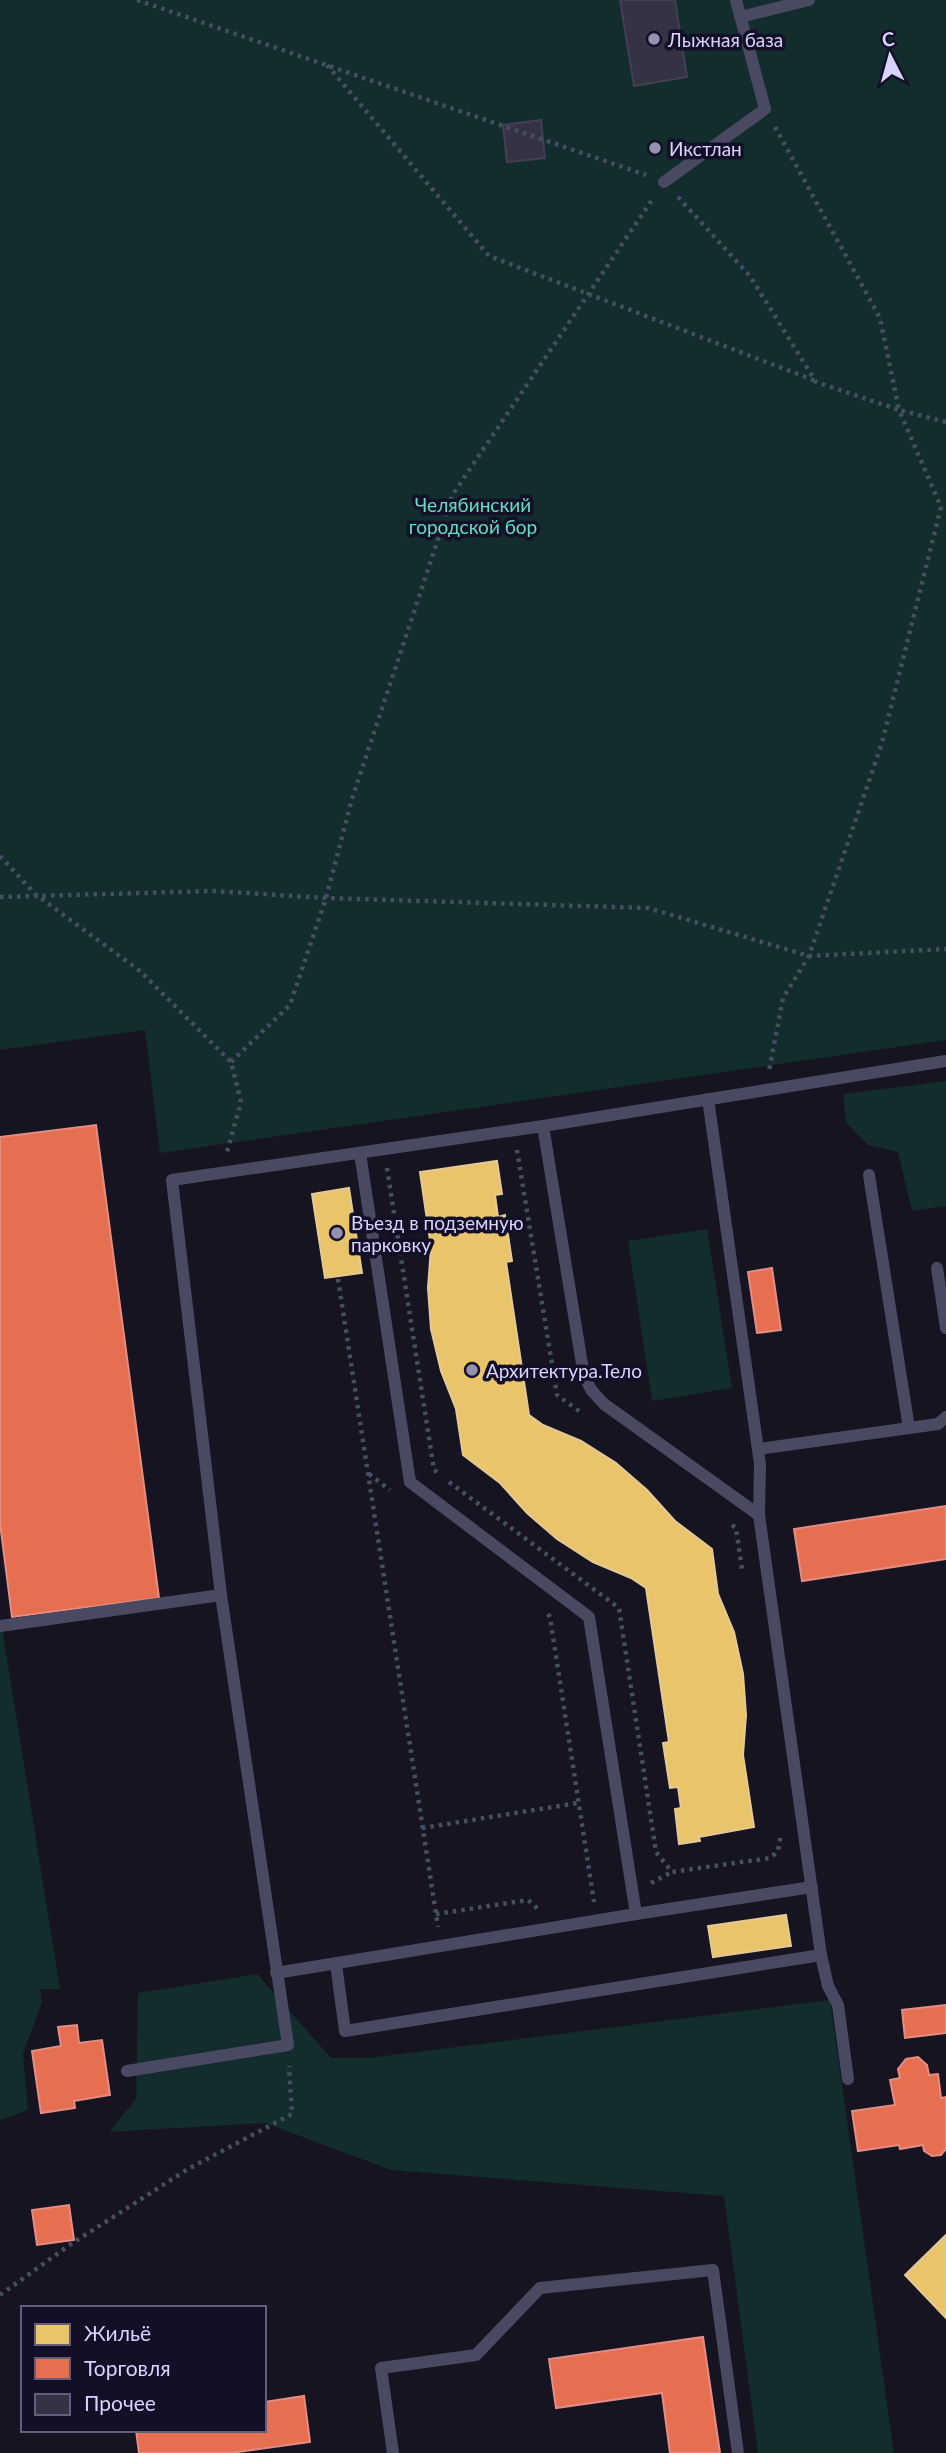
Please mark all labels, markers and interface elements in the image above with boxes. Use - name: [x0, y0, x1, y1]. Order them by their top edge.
- north arrow: [855, 21, 925, 91]
- text: С: [881, 26, 896, 51]
- place label: Лыжная база: [667, 28, 783, 51]
- marker: Лыжная база: [646, 31, 662, 47]
- place label: Икстлан: [669, 137, 742, 160]
- marker: Икстлан: [647, 140, 663, 156]
- park label: Челябинский городской бор: [409, 493, 537, 538]
- place label: Въезд в подземную парковку: [351, 1211, 524, 1256]
- marker: Въезд в подземную парковку: [329, 1225, 345, 1241]
- place label: Архитектура.Тело: [486, 1359, 642, 1382]
- marker: Архитектура.Тело: [464, 1362, 480, 1378]
- legend: [21, 2306, 266, 2432]
- text: Жильё: [84, 2320, 151, 2345]
- text: Торговля: [84, 2355, 171, 2380]
- text: Прочее: [84, 2390, 156, 2415]

